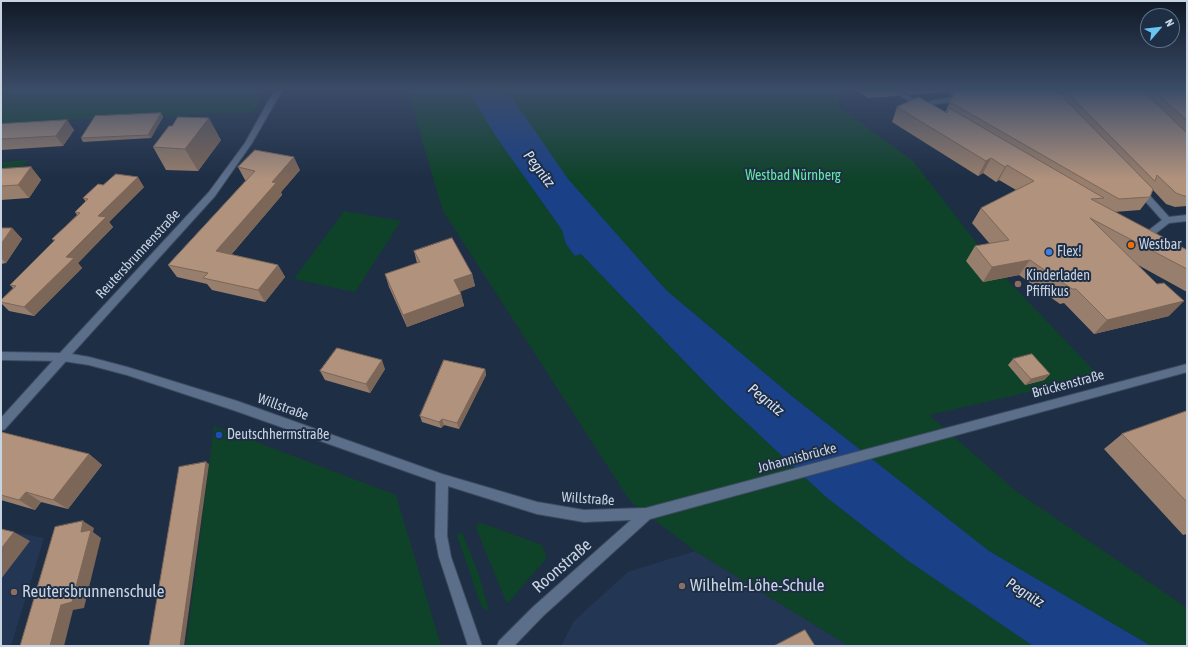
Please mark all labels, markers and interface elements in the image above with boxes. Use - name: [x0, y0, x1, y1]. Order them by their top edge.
- north arrow: [1140, 8, 1180, 48]
- text: N: [1163, 17, 1177, 29]
- water label: Pegnitz: [519, 147, 559, 191]
- park label: Westbad Nürnberg: [745, 168, 841, 184]
- street label: Reutersbrunnenstraße: [92, 206, 184, 302]
- place label: Westbar: [1139, 237, 1181, 253]
- marker: Westbar: [1126, 240, 1136, 250]
- place label: Flex!: [1057, 244, 1082, 260]
- marker: Flex!: [1044, 247, 1054, 257]
- place label: Kinderladen Pfiffikus: [1026, 268, 1090, 300]
- marker: Kinderladen Pfiffikus: [1013, 279, 1023, 289]
- street label: Brückenstraße: [1030, 366, 1106, 402]
- water label: Pegnitz: [744, 380, 788, 420]
- street label: Willstraße: [255, 390, 311, 424]
- place label: Deutschherrnstraße: [227, 427, 329, 443]
- marker: Deutschherrnstraße: [214, 430, 224, 440]
- street label: Johannisbrücke: [756, 439, 838, 477]
- street label: Willstraße: [561, 489, 615, 509]
- street label: Roonstraße: [528, 535, 596, 597]
- water label: Pegnitz: [1003, 574, 1047, 612]
- place label: Wilhelm-Löhe-Schule: [690, 576, 824, 596]
- marker: Wilhelm-Löhe-Schule: [677, 581, 687, 591]
- place label: Reutersbrunnenschule: [22, 582, 164, 602]
- marker: Reutersbrunnenschule: [9, 587, 19, 597]

